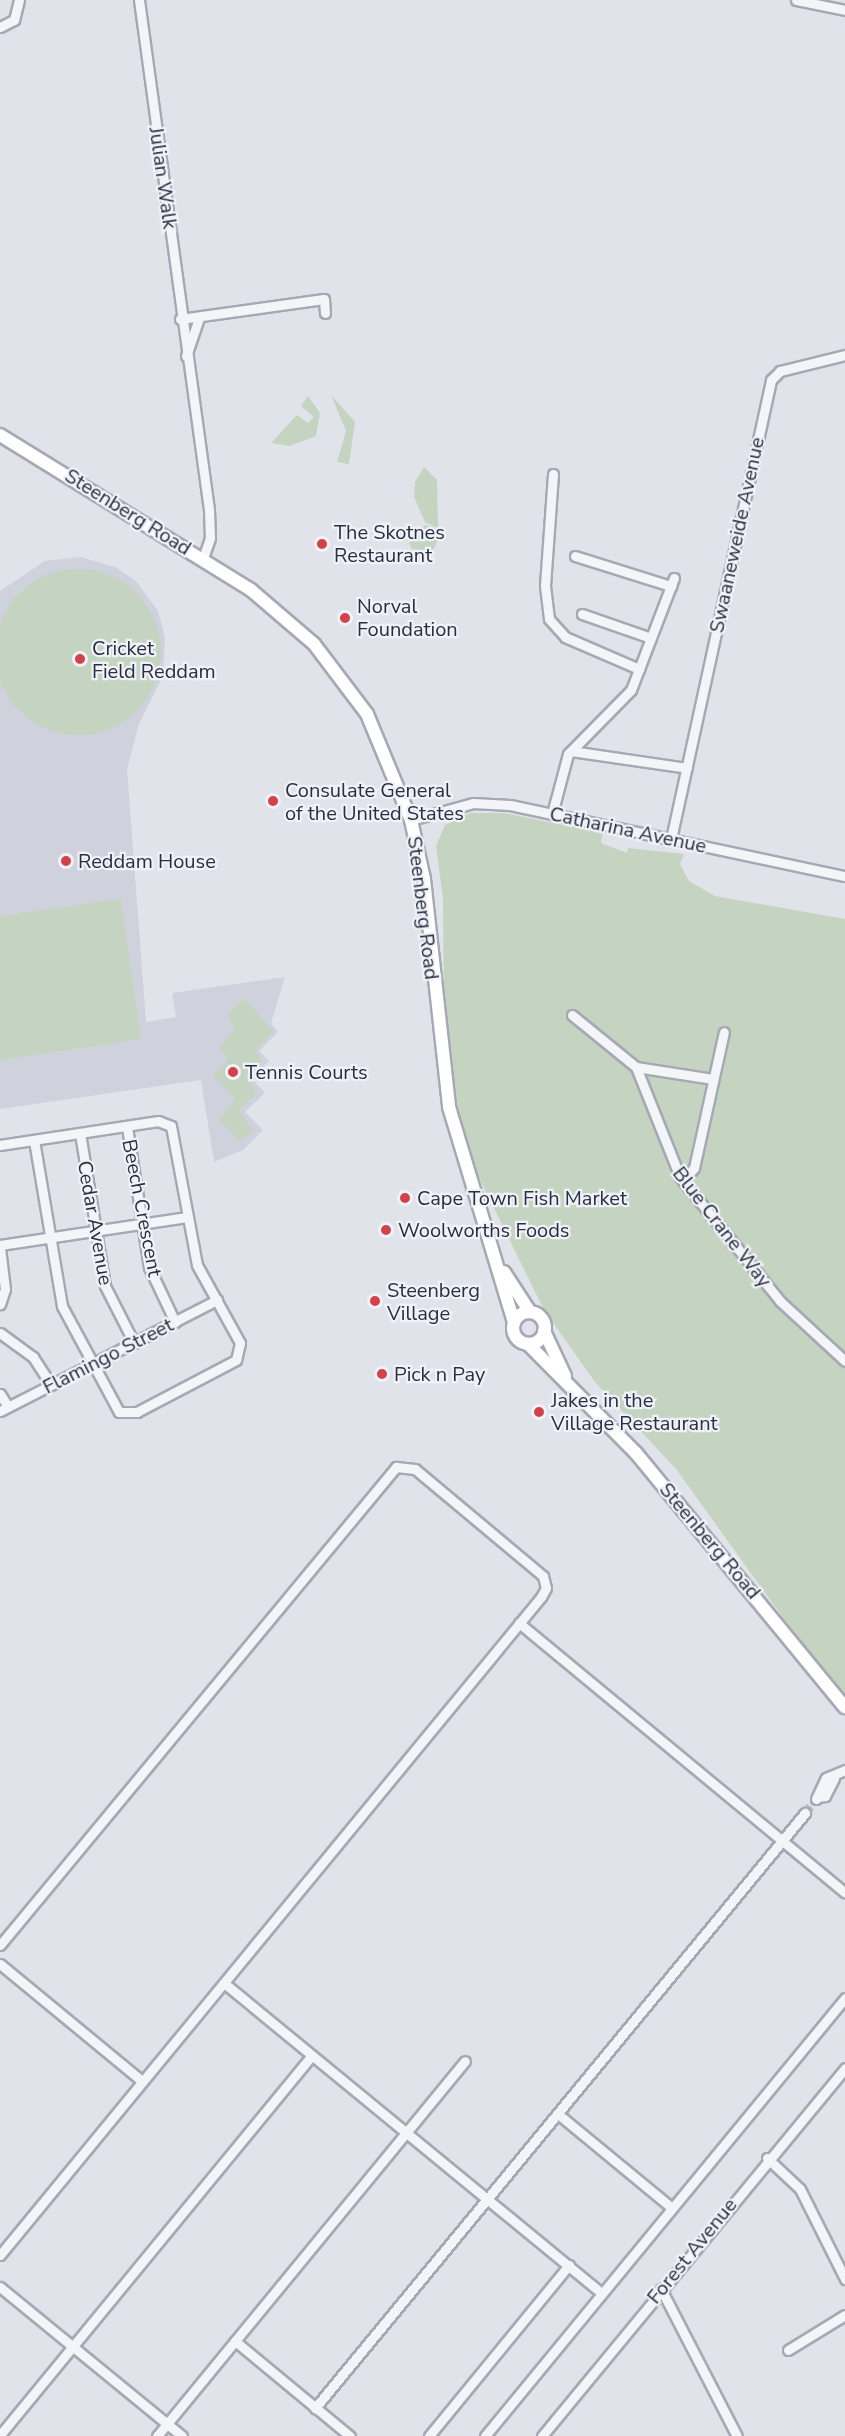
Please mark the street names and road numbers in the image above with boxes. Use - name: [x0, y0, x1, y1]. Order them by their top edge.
- street label: Julian Walk: [144, 125, 182, 231]
- street label: Swaaneweide Avenue: [705, 435, 769, 635]
- street label: Steenberg Road: [60, 464, 196, 560]
- street label: Catharina Avenue: [547, 802, 709, 858]
- street label: Steenberg Road: [402, 835, 444, 981]
- street label: Beech Crescent: [117, 1137, 167, 1279]
- street label: Cedar Avenue: [72, 1159, 118, 1287]
- street label: Blue Crane Way: [667, 1162, 777, 1292]
- street label: Flamingo Street: [39, 1313, 177, 1399]
- street label: Steenberg Road: [654, 1478, 766, 1604]
- street label: Forest Avenue: [642, 2193, 742, 2309]

